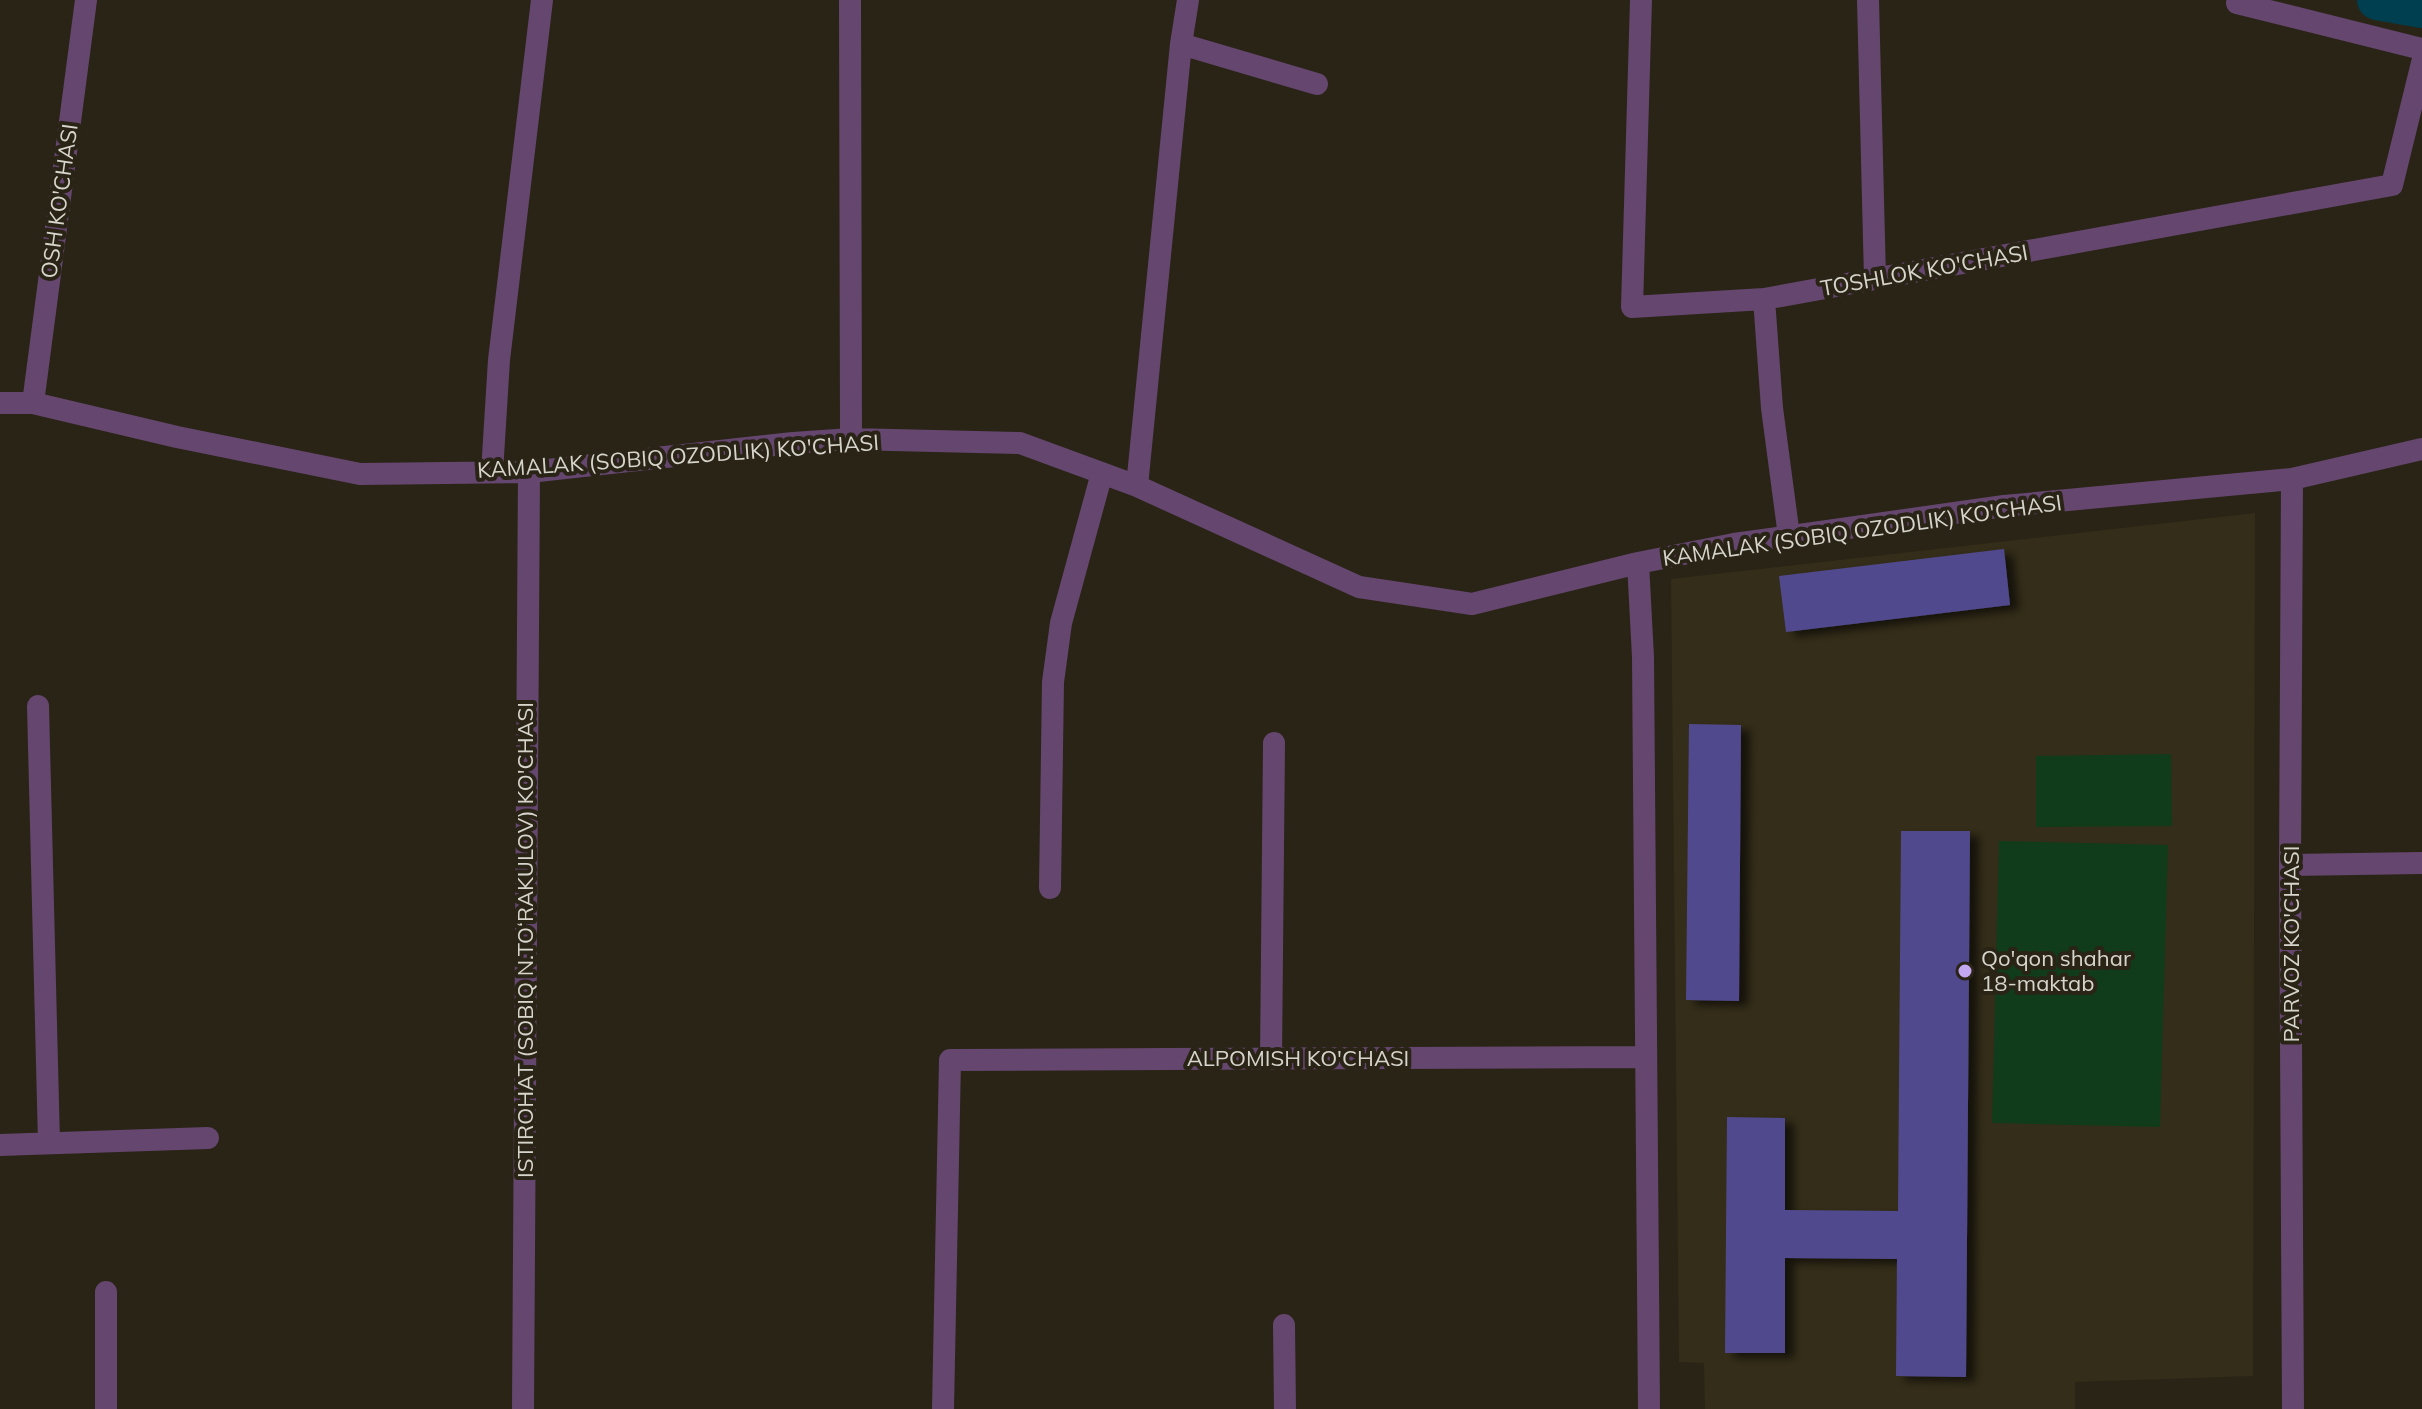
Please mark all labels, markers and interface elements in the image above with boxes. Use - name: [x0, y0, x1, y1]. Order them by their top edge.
- street label: OSH KO'CHASI: [34, 122, 84, 280]
- street label: TOSHLOK KO'CHASI: [1818, 238, 2030, 302]
- street label: KAMALAK (SOBIQ OZODLIK) KO'CHASI: [476, 428, 880, 484]
- street label: KAMALAK (SOBIQ OZODLIK) KO'CHASI: [1661, 488, 2063, 572]
- street label: ISTIROHAT (SOBIQ N.TO‘RAKULOV) KO'CHASI: [511, 702, 539, 1178]
- street label: PARVOZ KO'CHASI: [2277, 846, 2305, 1042]
- place label: Qo'qon shahar 18-maktab: [1981, 944, 2131, 997]
- marker: Qo'qon shahar 18-maktab: [1956, 962, 1974, 980]
- street label: ALPOMISH KO'CHASI: [1187, 1044, 1409, 1072]

